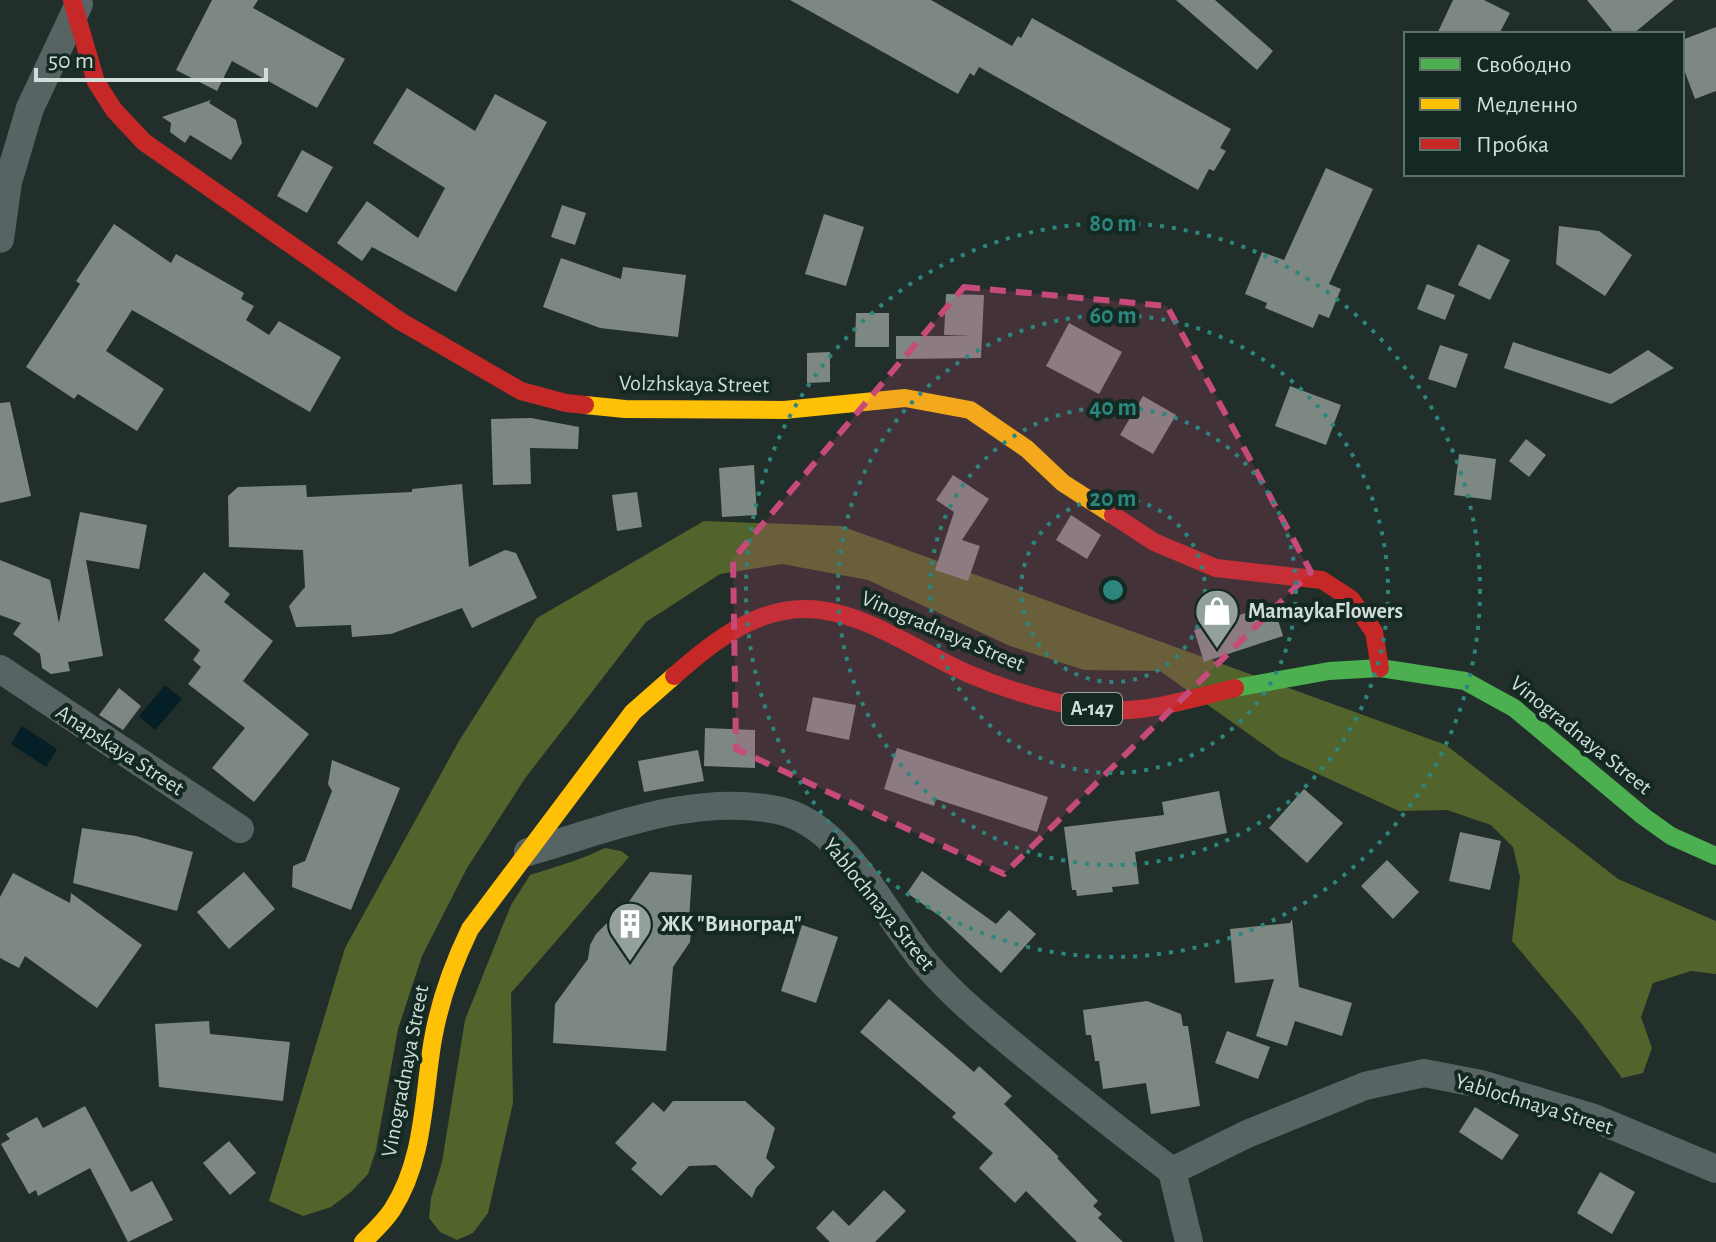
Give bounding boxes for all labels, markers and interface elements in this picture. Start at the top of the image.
scale bar [36,32,266,82]
legend [1404,32,1684,176]
text: 50 m [48,49,94,73]
text: Свободно [1476,53,1571,77]
text: Медленно [1476,93,1578,117]
text: Пробка [1476,133,1549,157]
text: 80 m [1089,212,1137,236]
text: 60 m [1089,304,1137,328]
street label: Volzhskaya Street [619,372,769,396]
text: 40 m [1089,396,1137,420]
text: 20 m [1090,487,1136,511]
centre of rings [1099,576,1127,604]
street label: Vinogradnaya Street [858,587,1028,675]
shop icon: MamaykaFlowers [1193,587,1241,650]
place label: MamaykaFlowers [1248,600,1403,623]
street label: Vinogradnaya Street [1506,671,1656,799]
road number: А-147 [1062,693,1122,725]
street label: Anapskaya Street [52,701,188,799]
street label: Yablochnaya Street [819,834,939,974]
building icon: ЖК "Виноград" [606,900,654,963]
place label: ЖК "Виноград" [661,913,802,935]
street label: Vinogradnaya Street [378,983,432,1159]
street label: Yablochnaya Street [1453,1070,1615,1138]

